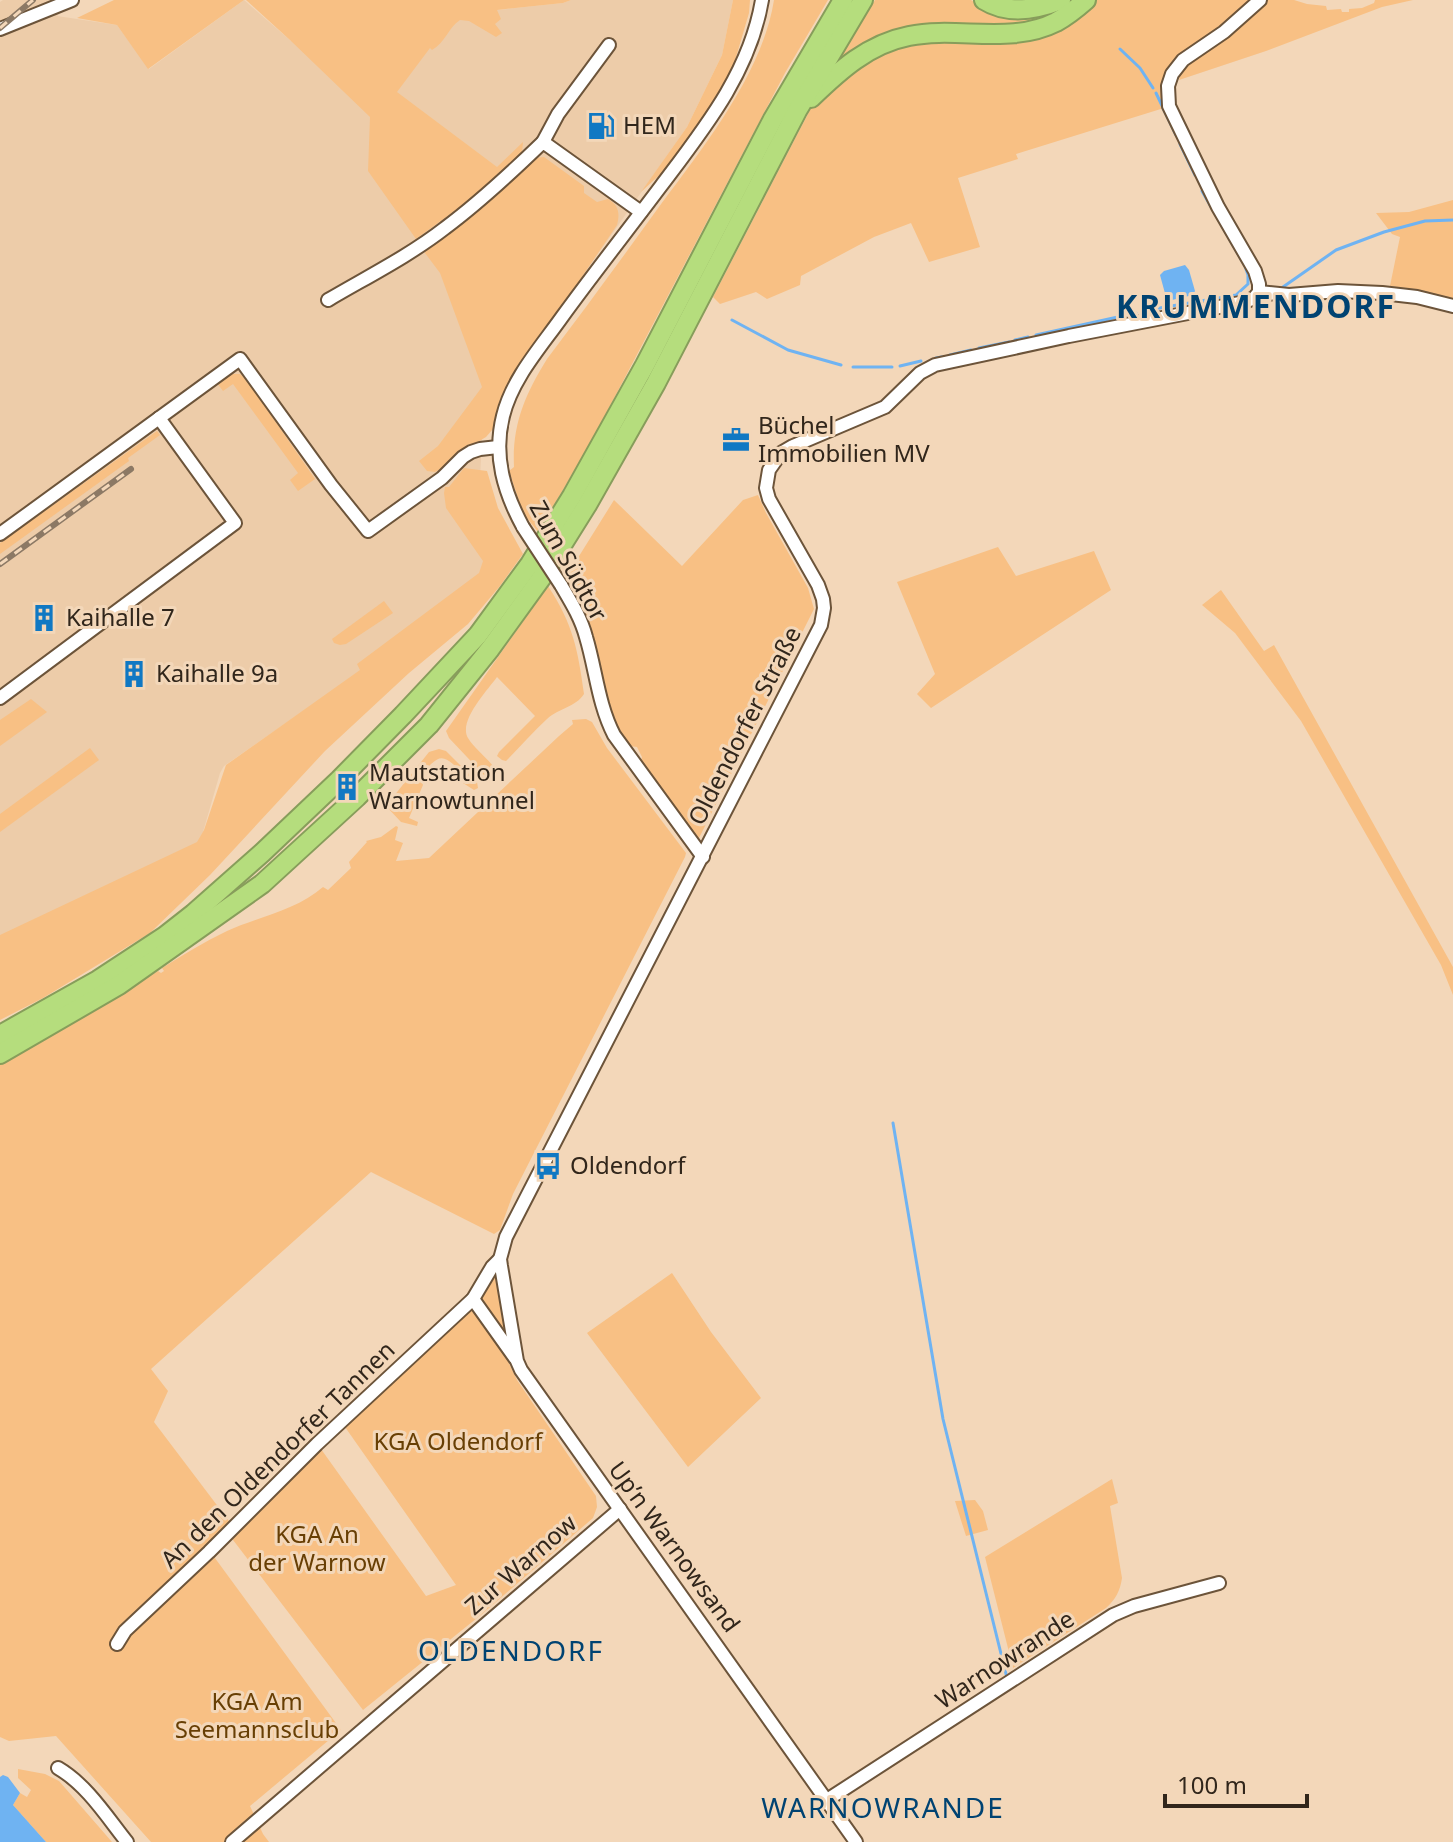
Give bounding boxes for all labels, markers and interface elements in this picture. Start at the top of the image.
place label: HEM [623,108,676,141]
fuel station icon: HEM [586,111,616,141]
district label: KRUMMENDORF [1116,284,1396,327]
place label: Büchel Immobilien MV [758,408,930,469]
office icon: Büchel Immobilien MV [721,425,751,455]
street label: Zum Südtor [523,494,616,627]
place label: Kaihalle 7 [66,600,175,633]
building icon: Kaihalle 7 [29,603,59,633]
street label: Oldendorfer Straße [679,620,808,830]
place label: Kaihalle 9a [156,656,278,689]
building icon: Kaihalle 9a [119,659,149,689]
place label: Mautstation Warnowtunnel [369,755,535,816]
building icon: Mautstation Warnowtunnel [332,772,362,802]
place label: Oldendorf [570,1148,687,1181]
bus stop icon: Oldendorf [533,1151,563,1181]
street label: An den Oldendorfer Tannen [153,1333,401,1575]
park label: KGA Oldendorf [374,1424,544,1457]
street label: Up’n Warnowsand [602,1454,749,1638]
street label: Zur Warnow [457,1506,583,1621]
park label: KGA An der Warnow [248,1517,386,1578]
street label: Warnowrande [929,1602,1080,1716]
district label: OLDENDORF [418,1631,604,1669]
park label: KGA Am Seemannsclub [175,1684,339,1745]
scale bar [1165,1758,1307,1808]
text: 100 m [1177,1768,1247,1801]
district label: WARNOWRANDE [761,1788,1005,1826]

